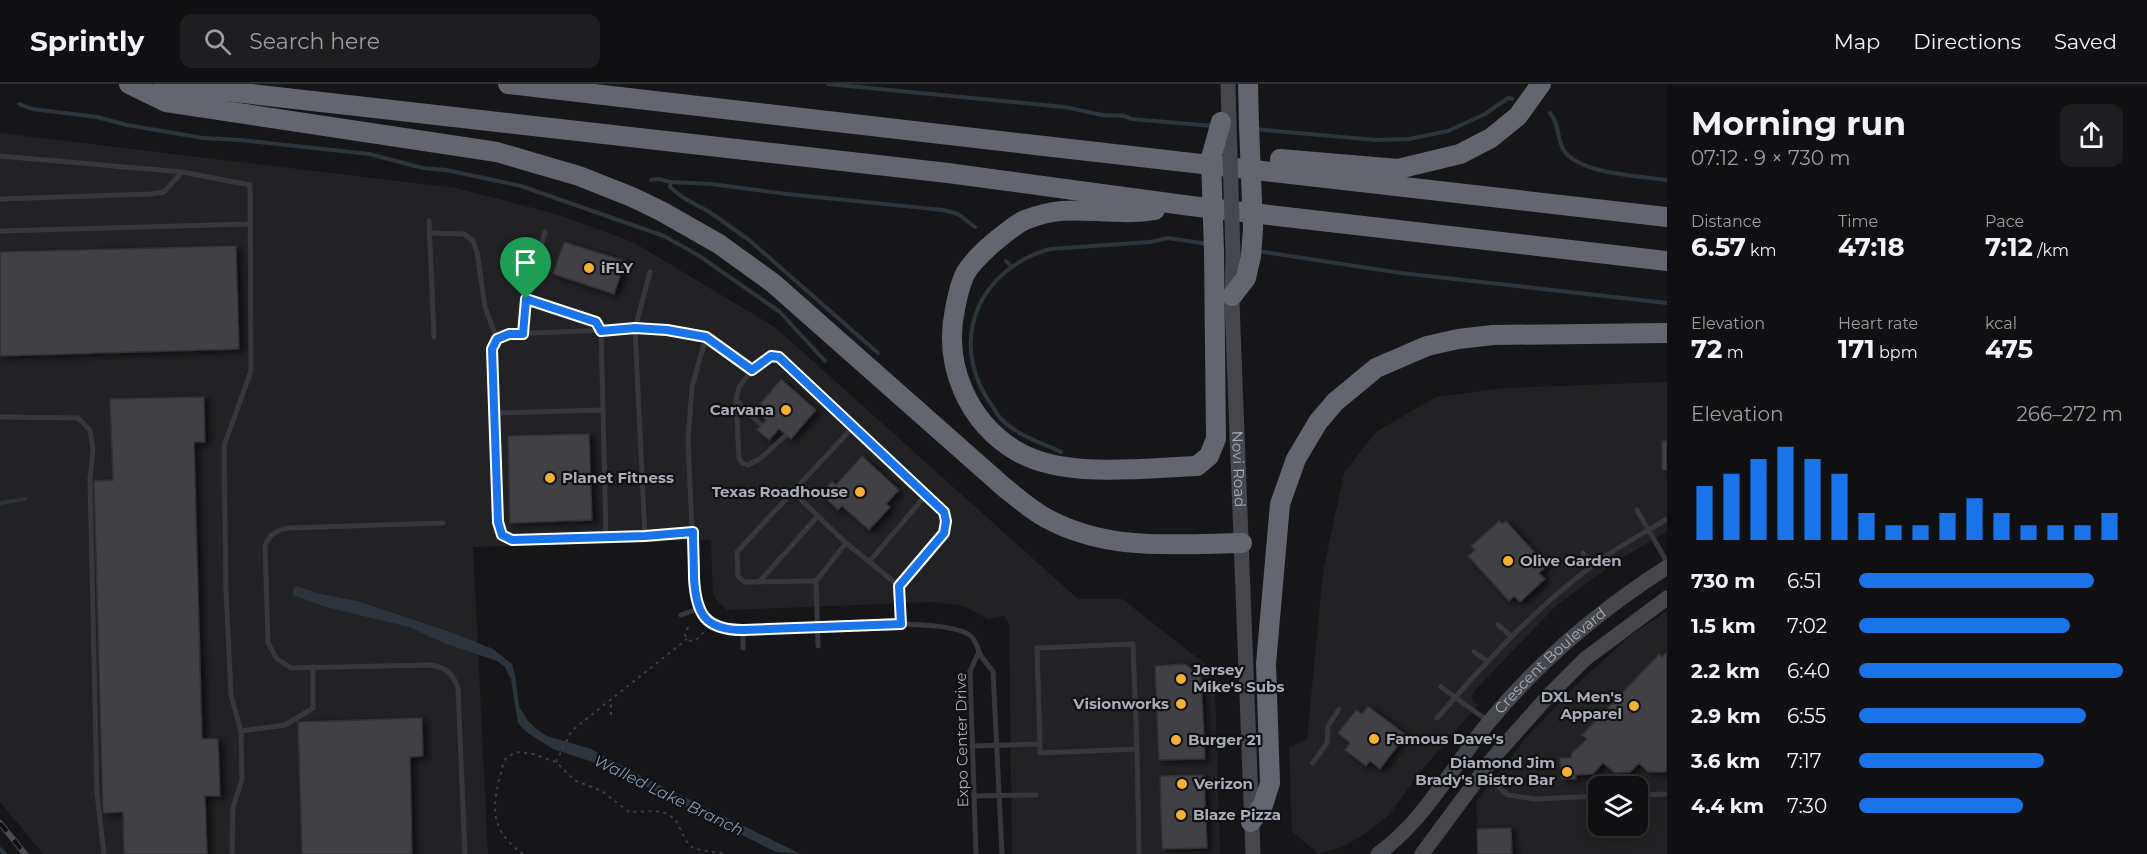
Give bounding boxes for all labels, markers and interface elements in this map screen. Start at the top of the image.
search box [180,14,600,68]
text: Sprintly [30,24,144,58]
icon: search [201,25,234,58]
text: Search here [249,28,380,55]
text: Map [1834,29,1880,54]
text: Directions [1913,29,2021,54]
text: Saved [2054,29,2117,54]
text: Morning run [1691,103,1906,143]
button: share [2060,104,2123,167]
text: 07:12 · 9 × 730 m [1691,146,1851,170]
text: Distance [1691,212,1761,231]
text: Time [1838,212,1878,231]
text: Pace [1985,212,2024,231]
text: 6.57 [1691,231,1746,263]
text: 47:18 [1838,231,1905,263]
text: 7:12 [1985,231,2033,263]
pin [500,237,551,299]
text: km [1746,241,1777,260]
text: /km [2033,241,2069,260]
icon: arrive [509,246,542,279]
place label: iFLY [601,258,634,277]
marker: iFLY [582,261,596,275]
text: Elevation [1691,314,1765,333]
text: Heart rate [1838,314,1918,333]
text: kcal [1985,314,2017,333]
text: 72 [1691,333,1722,365]
text: 171 [1838,333,1875,365]
text: 475 [1985,333,2033,365]
text: m [1722,343,1744,362]
text: bpm [1875,343,1918,362]
place label: Carvana [710,400,774,419]
text: Elevation [1691,402,1783,426]
text: 266–272 m [2017,402,2123,426]
marker: Carvana [779,403,793,417]
street label: Novi Road [1228,430,1250,508]
place label: Planet Fitness [562,468,674,487]
marker: Planet Fitness [543,471,557,485]
place label: Texas Roadhouse [712,482,848,501]
marker: Texas Roadhouse [853,485,867,499]
place label: Olive Garden [1520,551,1622,570]
marker: Olive Garden [1501,554,1515,568]
text: 730 m [1691,569,1755,593]
text: 6:51 [1787,569,1822,593]
street label: Crescent Boulevard [1490,603,1610,718]
text: 1.5 km [1691,614,1756,638]
text: 7:02 [1787,614,1827,638]
text: 2.2 km [1691,659,1760,683]
text: 6:40 [1787,659,1830,683]
place label: Jersey Mike's Subs [1192,660,1284,696]
street label: Expo Center Drive [951,672,972,808]
marker: Jersey Mike's Subs [1174,672,1188,686]
place label: DXL Men's Apparel [1541,687,1622,723]
place label: Visionworks [1072,694,1169,713]
marker: Visionworks [1174,697,1188,711]
marker: DXL Men's Apparel [1627,699,1641,713]
text: 2.9 km [1691,704,1761,728]
text: 6:55 [1787,704,1826,728]
place label: Famous Dave's [1386,729,1504,748]
place label: Burger 21 [1188,730,1262,749]
marker: Famous Dave's [1367,732,1381,746]
marker: Burger 21 [1169,733,1183,747]
text: 3.6 km [1691,749,1760,773]
text: 7:17 [1787,749,1822,773]
water label: Walled Lake Branch [591,751,746,840]
place label: Diamond Jim Brady's Bistro Bar [1415,753,1556,789]
marker: Diamond Jim Brady's Bistro Bar [1560,765,1574,779]
place label: Verizon [1193,774,1253,793]
map controls [1588,776,1648,836]
button: layers [1588,776,1648,836]
marker: Verizon [1175,777,1189,791]
text: 4.4 km [1691,794,1764,818]
text: 7:30 [1787,794,1827,818]
place label: Blaze Pizza [1193,805,1281,824]
marker: Blaze Pizza [1174,808,1188,822]

